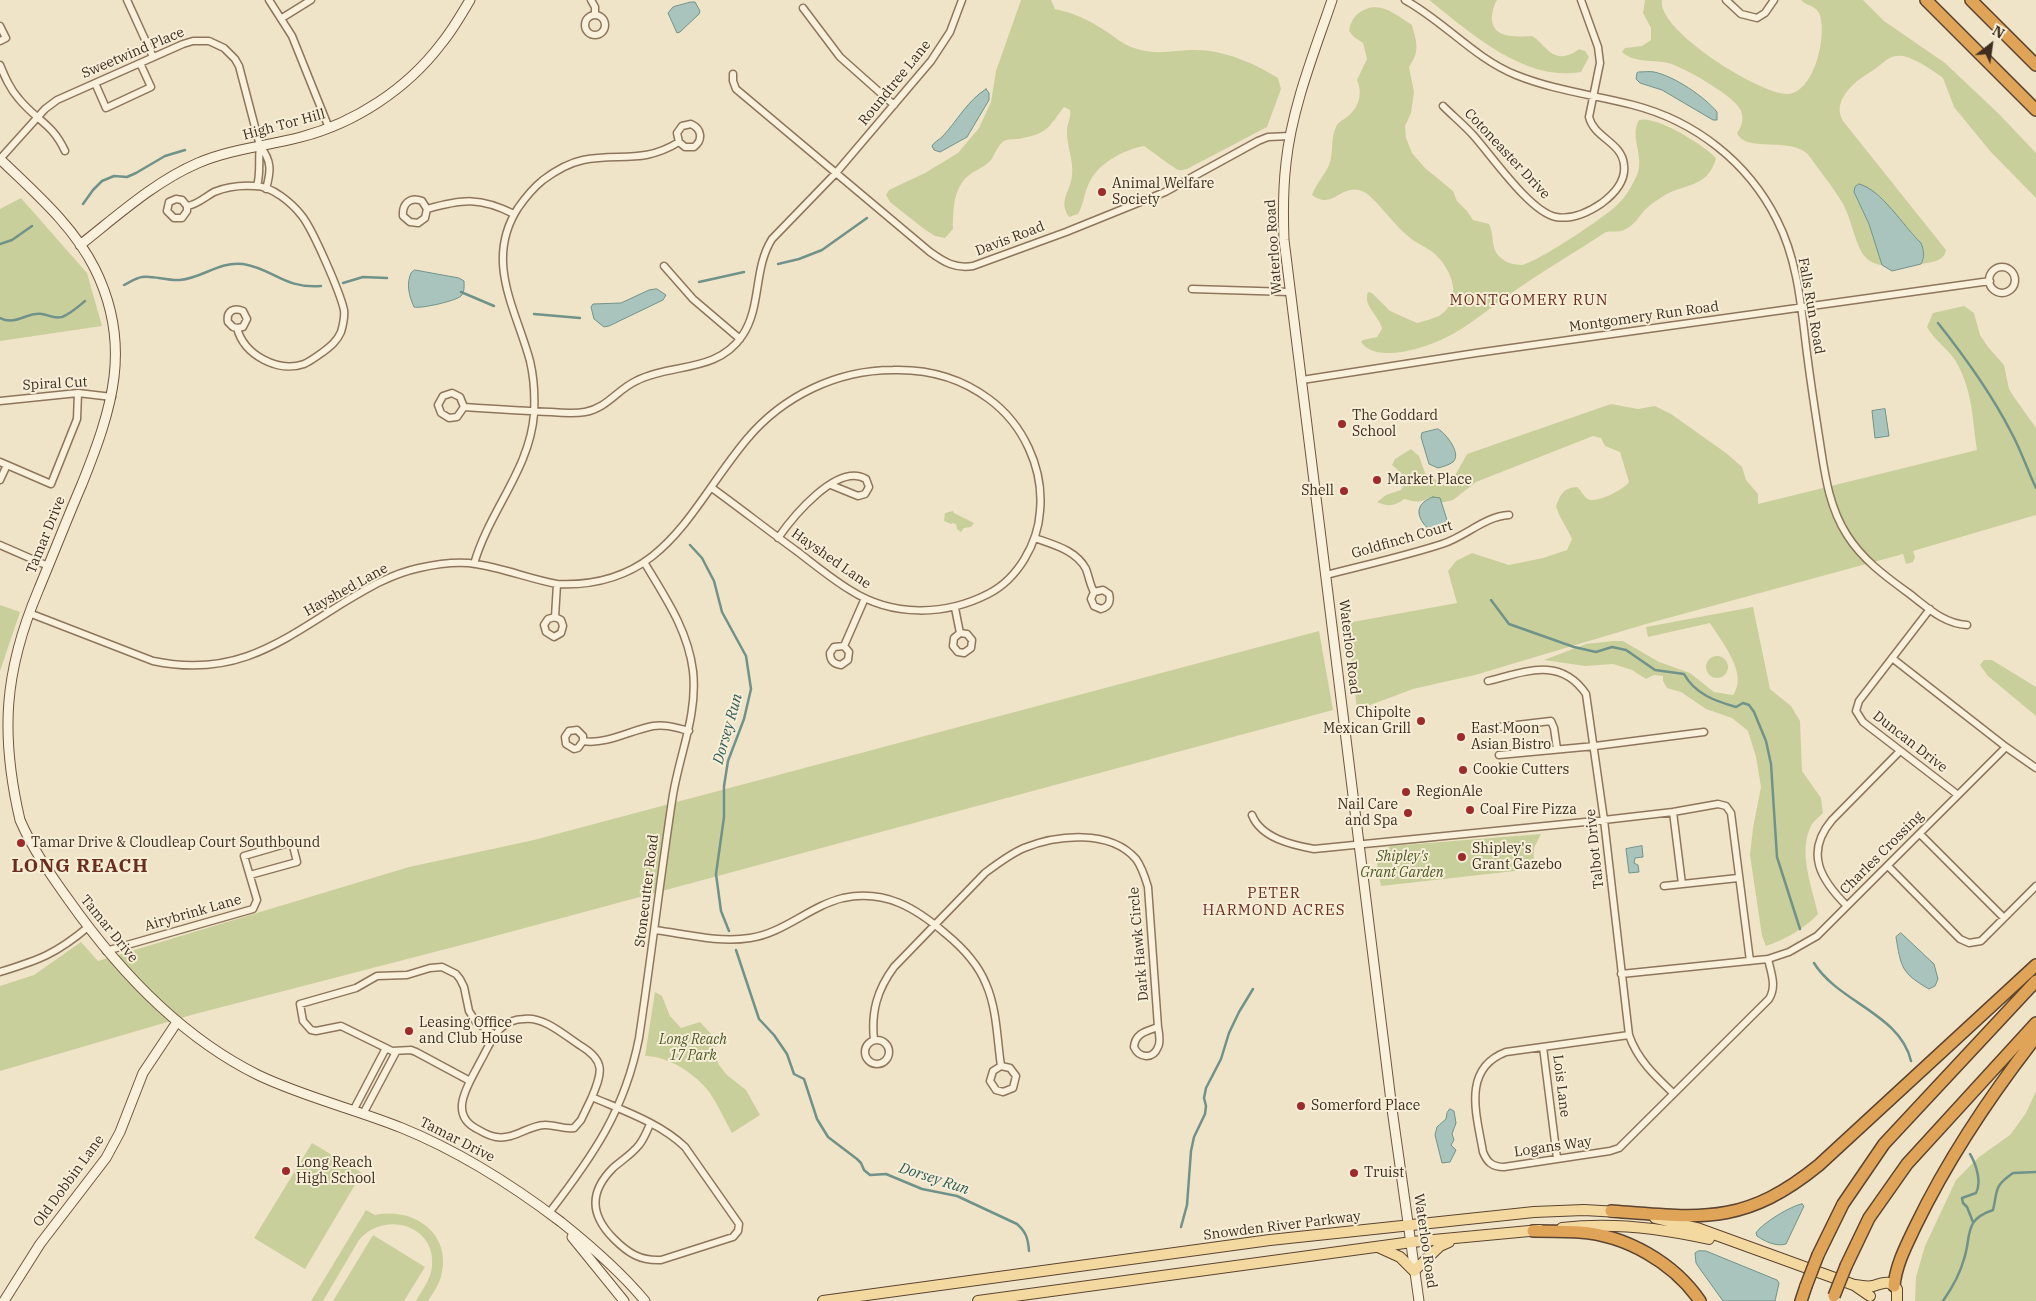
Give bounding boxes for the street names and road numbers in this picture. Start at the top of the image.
street label: Sweetwind Place [79,24,187,82]
street label: Roundtree Lane [855,37,935,129]
street label: Cotoneaster Drive [1461,105,1553,203]
street label: High Tor Hill [241,106,327,144]
street label: Waterloo Road [1262,199,1286,295]
street label: Davis Road [973,218,1047,260]
street label: Falls Run Road [1794,256,1828,356]
street label: Montgomery Run Road [1568,298,1720,336]
street label: Spiral Cut [22,374,88,394]
street label: Tamar Drive [23,494,69,576]
street label: Goldfinch Court [1349,518,1455,562]
street label: Hayshed Lane [788,525,874,593]
street label: Hayshed Lane [301,560,391,620]
street label: Waterloo Road [1335,599,1363,695]
street label: Duncan Drive [1869,708,1951,776]
street label: Talbot Drive [1582,808,1608,890]
street label: Charles Crossing [1837,808,1927,898]
street label: Stonecutter Road [632,834,662,948]
street label: Dark Hawk Circle [1126,886,1152,1002]
street label: Airybrink Lane [143,891,243,935]
street label: Tamar Drive [77,892,141,966]
street label: Lois Lane [1549,1054,1573,1118]
street label: Tamar Drive [417,1114,497,1166]
street label: Old Dobbin Lane [30,1132,108,1230]
street label: Logans Way [1513,1133,1593,1161]
street label: Waterloo Road [1410,1192,1440,1290]
street label: Snowden River Parkway [1202,1208,1362,1244]

